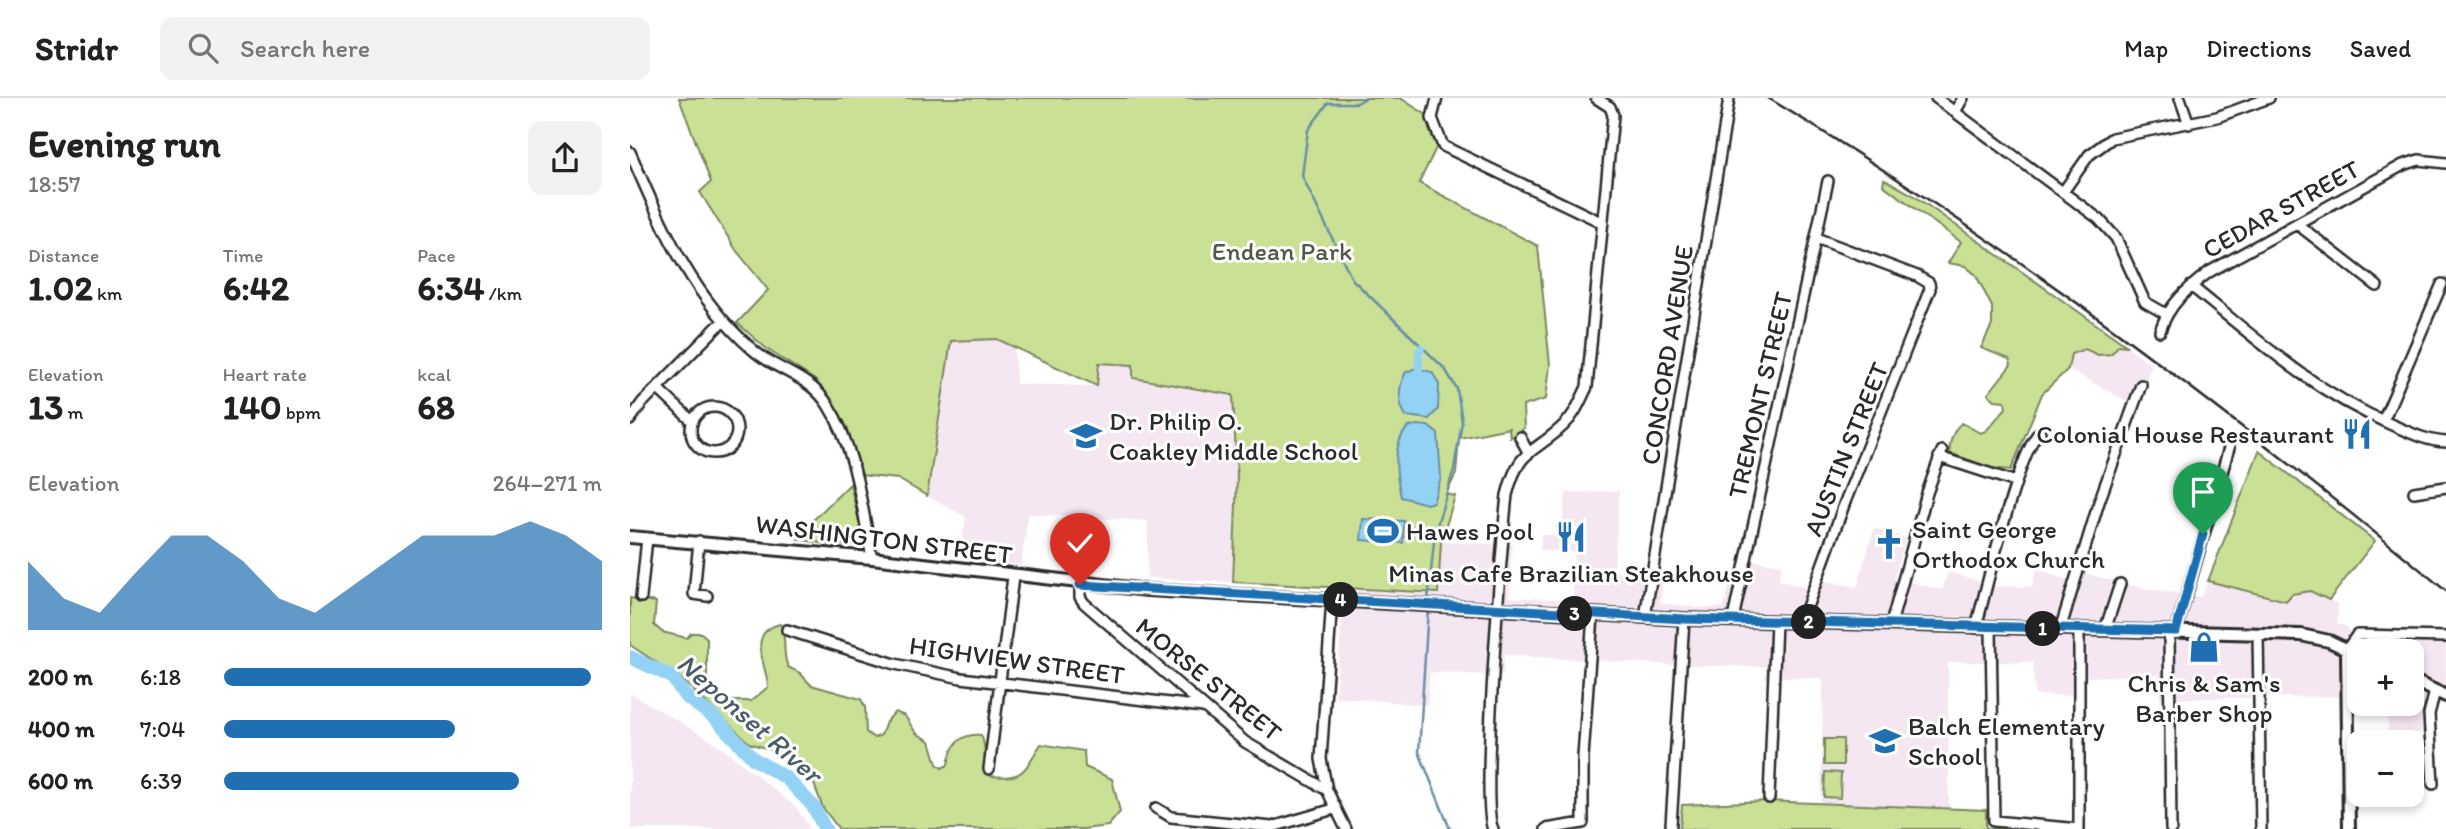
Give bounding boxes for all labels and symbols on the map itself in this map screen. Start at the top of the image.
street label: CEDAR STREET [2197,152,2365,265]
park label: Endean Park [1212,235,1352,267]
street label: CONCORD AVENUE [1634,243,1700,467]
street label: TREMONT STREET [1721,288,1799,501]
street label: AUSTIN STREET [1797,357,1896,541]
place label: Dr. Philip O. Coakley Middle School [1109,405,1358,467]
restaurant icon: Colonial House Restaurant [2340,417,2374,451]
place label: Colonial House Restaurant [2036,418,2334,450]
school or university icon: Dr. Philip O. Coakley Middle School [1069,419,1103,453]
pin [2173,462,2233,534]
street label: WASHINGTON STREET [754,507,1015,571]
pin [1050,513,1110,585]
place label: Saint George Orthodox Church [1912,513,2105,575]
sports icon: Hawes Pool [1366,514,1400,548]
place label: Hawes Pool [1406,515,1534,547]
restaurant icon: Minas Cafe Brazilian Steakhouse [1554,520,1588,554]
church icon: Saint George Orthodox Church [1872,527,1906,561]
place label: Minas Cafe Brazilian Steakhouse [1388,557,1754,589]
pin: 4 [1324,582,1358,618]
pin: 3 [1558,596,1592,632]
pin: 2 [1792,604,1826,640]
street label: MORSE STREET [1129,610,1289,748]
pin: 1 [2026,612,2060,646]
street label: HIGHVIEW STREET [907,629,1127,691]
shop icon: Chris & Sam's Barber Shop [2187,630,2221,664]
water label: Neponset River [671,646,831,792]
place label: Chris & Sam's Barber Shop [2127,667,2281,729]
place label: Balch Elementary School [1908,710,2105,772]
school or university icon: Balch Elementary School [1868,724,1902,758]

